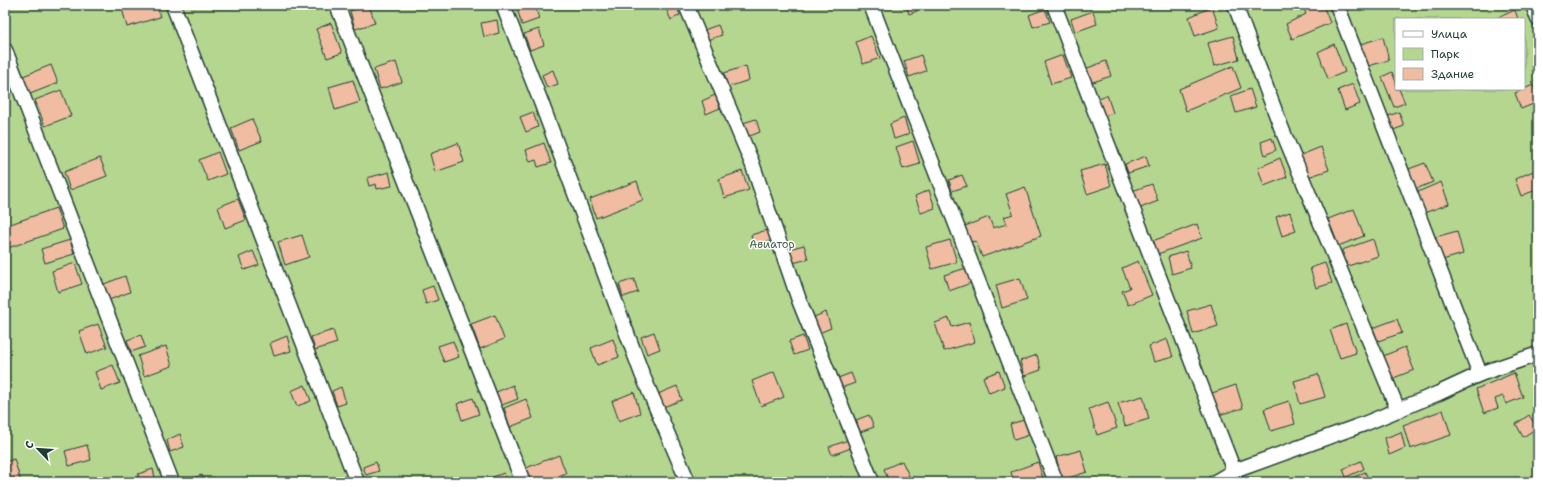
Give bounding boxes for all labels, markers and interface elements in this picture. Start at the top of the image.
legend [1395,18,1525,90]
text: Улица [1431,26,1468,42]
text: Парк [1431,46,1460,62]
text: Здание [1431,66,1475,82]
park label: Авиатор [749,237,795,252]
north arrow [18,429,58,469]
text: С [21,439,38,451]

